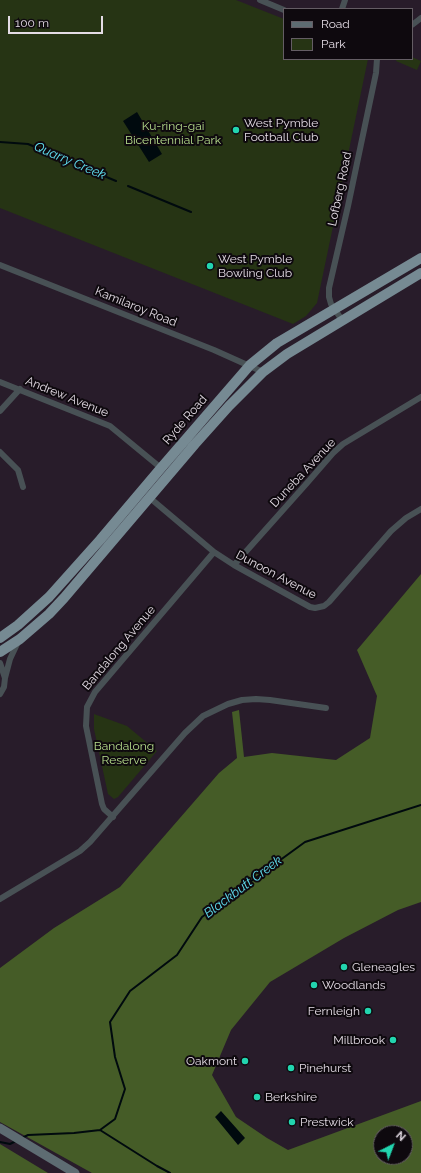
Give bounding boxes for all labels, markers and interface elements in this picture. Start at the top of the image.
scale bar [10,8,105,34]
legend [283,8,413,60]
text: 100 m [15,16,49,30]
text: Road [321,17,350,31]
text: Park [321,37,346,51]
place label: West Pymble Football Club [244,116,318,144]
park label: Ku-ring-gai Bicentennial Park [125,119,221,147]
marker: West Pymble Football Club [231,125,241,135]
water label: Quarry Creek [32,139,108,183]
street label: Lofberg Road [325,151,355,227]
place label: West Pymble Bowling Club [218,252,292,280]
marker: West Pymble Bowling Club [205,261,215,271]
street label: Kamilaroy Road [93,284,179,330]
street label: Andrew Avenue [23,374,111,420]
street label: Ryde Road [160,392,210,448]
street label: Duneba Avenue [267,436,339,510]
street label: Dunoon Avenue [233,548,319,602]
street label: Bandalong Avenue [80,603,158,693]
park label: Bandalong Reserve [94,739,154,767]
water label: Blackbutt Creek [201,853,285,921]
place label: Gleneagles [352,960,415,974]
marker: Gleneagles [339,962,349,972]
place label: Woodlands [322,978,386,992]
marker: Woodlands [309,980,319,990]
place label: Fernleigh [308,1004,360,1018]
marker: Fernleigh [363,1006,373,1016]
place label: Millbrook [333,1033,385,1047]
marker: Millbrook [388,1035,398,1045]
place label: Oakmont [186,1054,237,1068]
marker: Oakmont [240,1056,250,1066]
place label: Pinehurst [299,1061,351,1075]
marker: Pinehurst [286,1063,296,1073]
place label: Berkshire [265,1090,317,1104]
marker: Berkshire [252,1092,262,1102]
place label: Prestwick [300,1115,354,1129]
marker: Prestwick [287,1117,297,1127]
north arrow [373,1125,413,1165]
text: N [393,1129,408,1144]

